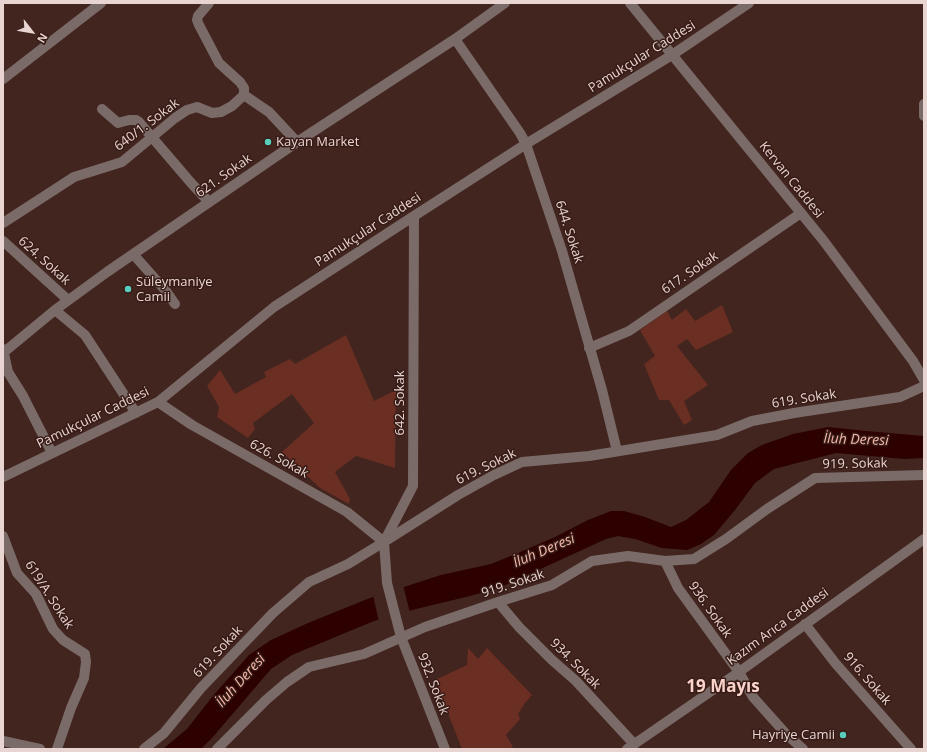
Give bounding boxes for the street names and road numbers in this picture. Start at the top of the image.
street label: Pamukçular Caddesi [586,18,698,96]
street label: 640/1. Sokak [112,96,182,154]
street label: Kervan Caddesi [755,139,827,221]
street label: 621. Sokak [193,151,255,201]
street label: Pamukçular Caddesi [312,190,424,270]
street label: 644. Sokak [552,199,586,265]
street label: 624. Sokak [15,233,73,289]
street label: 617. Sokak [659,248,721,298]
street label: 642. Sokak [392,371,408,435]
street label: Pamukçular Caddesi [34,384,152,452]
street label: 619. Sokak [771,386,837,412]
street label: 626. Sokak [247,436,311,482]
street label: 619. Sokak [453,446,519,488]
street label: 919. Sokak [822,456,888,472]
street label: 619/A. Sokak [21,558,77,632]
street label: 919. Sokak [480,567,546,601]
street label: 936. Sokak [685,579,735,641]
street label: Kazım Arıca Caddesi [724,585,832,669]
street label: 619. Sokak [190,623,246,681]
street label: 934. Sokak [547,636,603,692]
street label: 916. Sokak [840,649,894,709]
street label: 932. Sokak [414,651,452,717]

